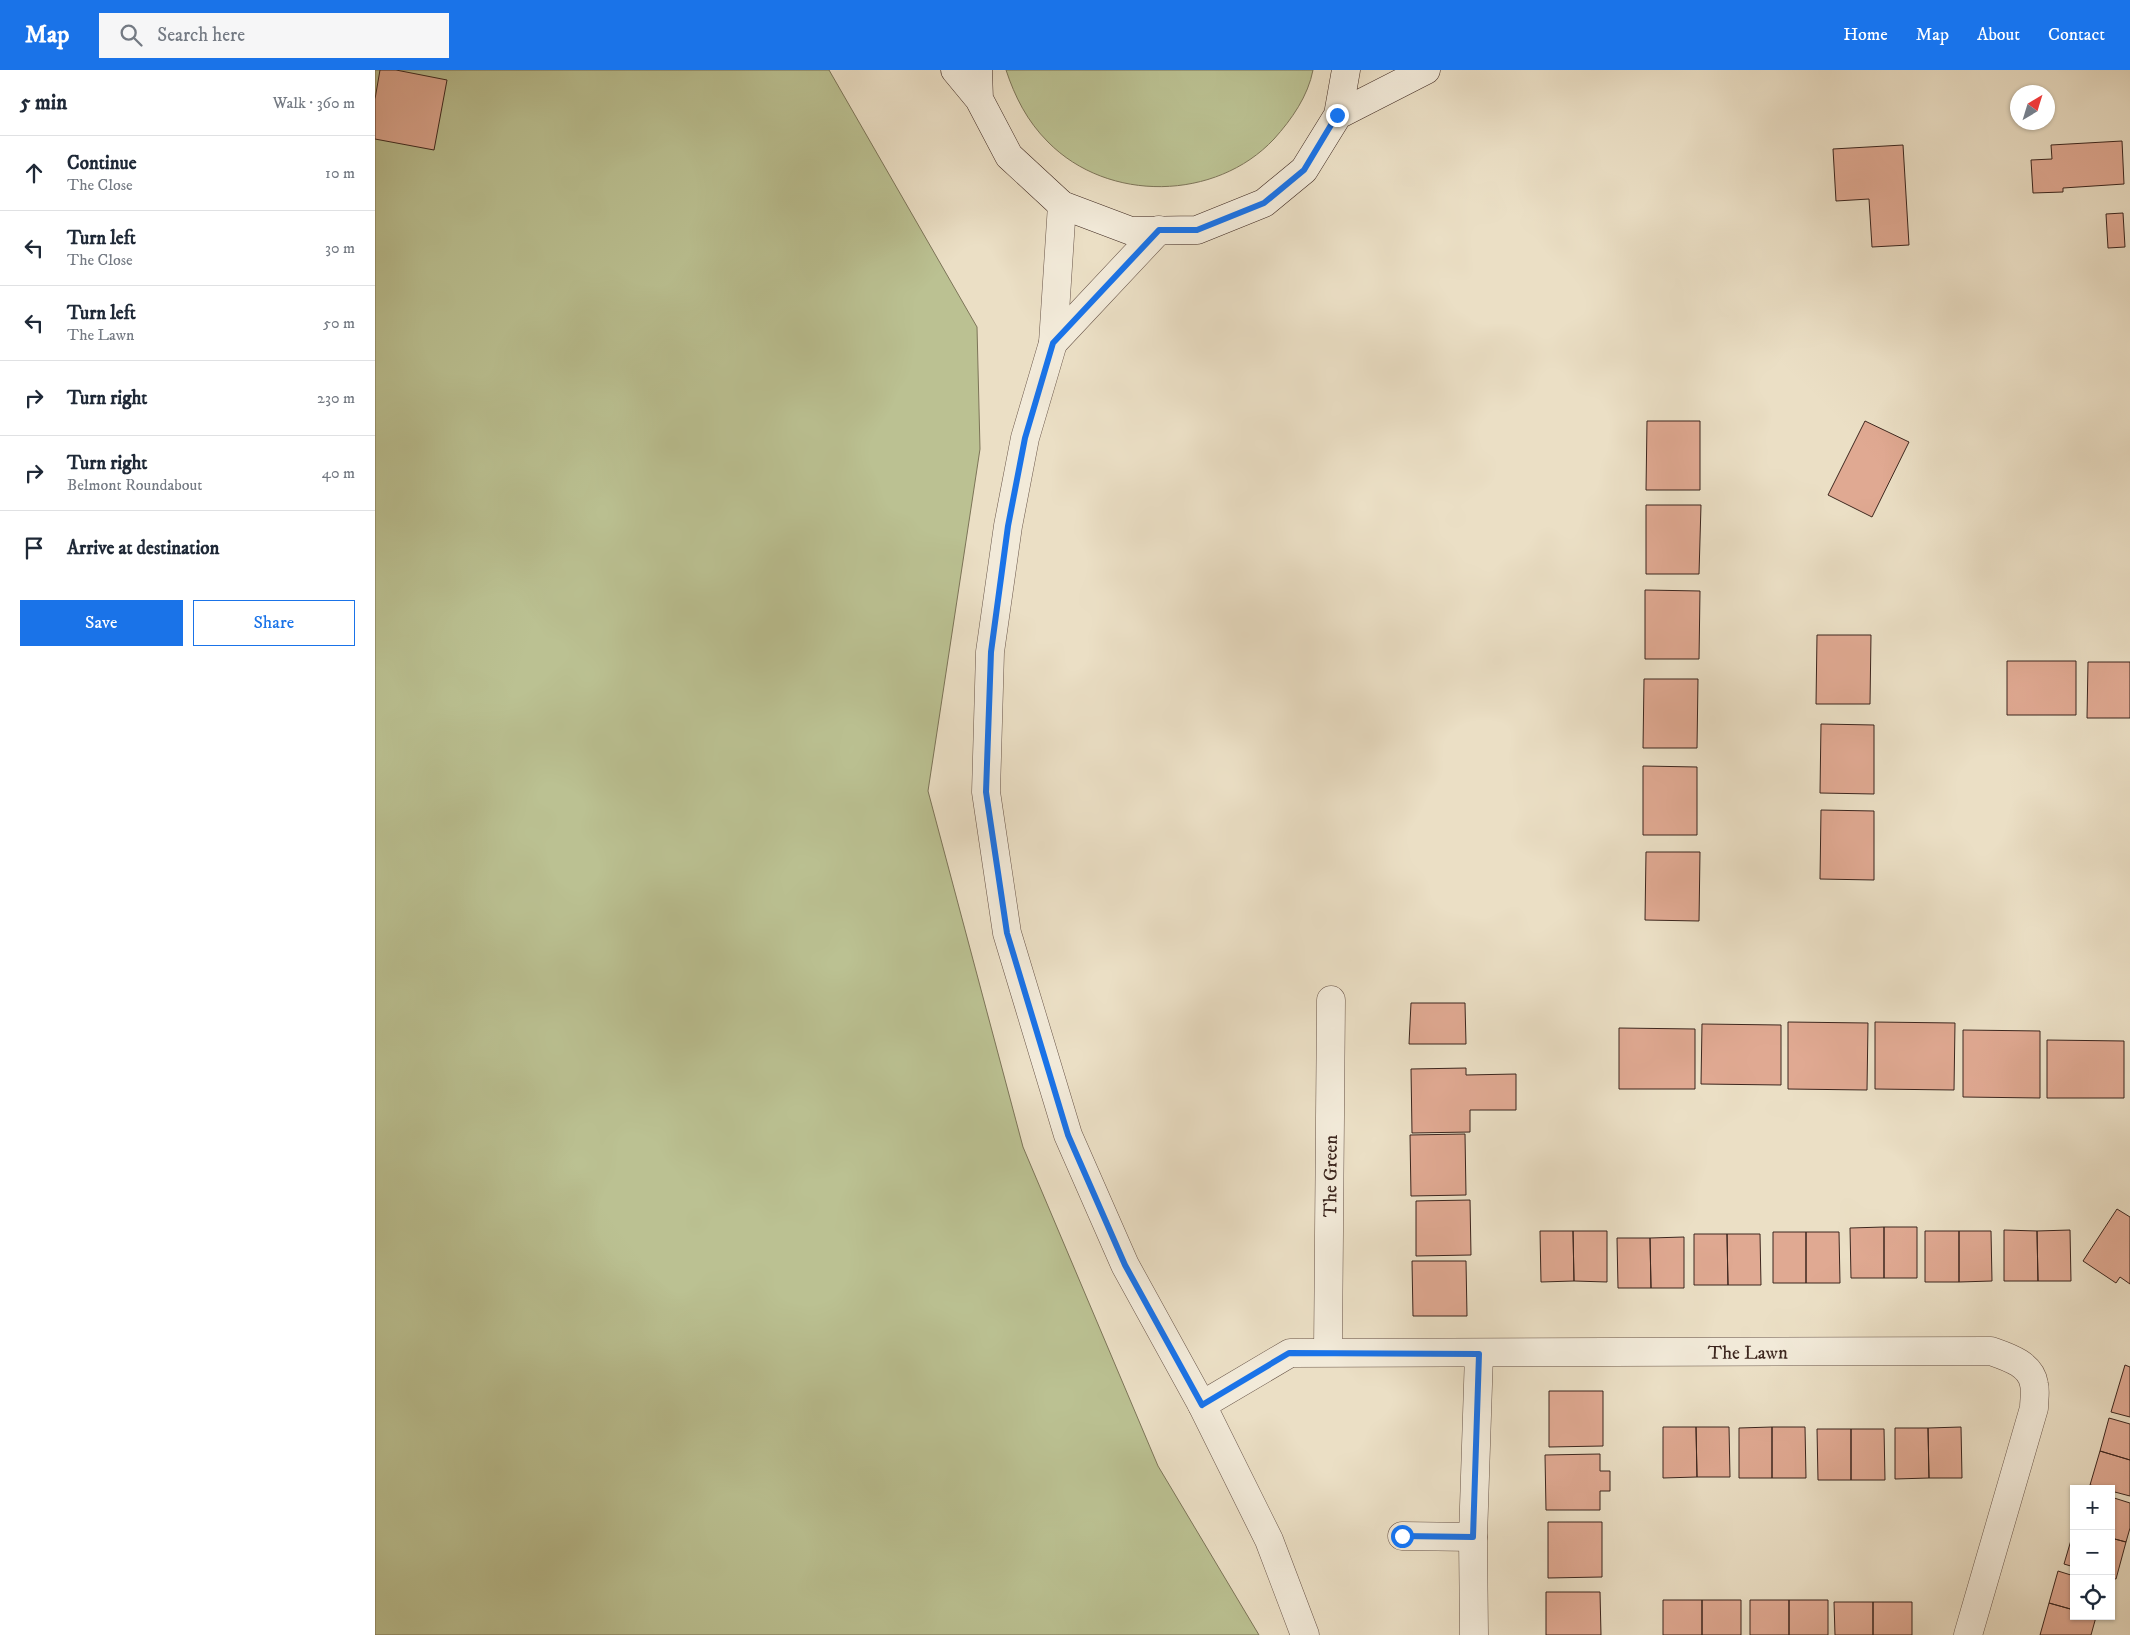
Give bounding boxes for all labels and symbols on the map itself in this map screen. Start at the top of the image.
north arrow [2010,85,2055,130]
route end [1326,104,1349,127]
street label: The Green [1319,1135,1343,1217]
street label: The Lawn [1708,1342,1788,1365]
route start [1391,1525,1414,1548]

